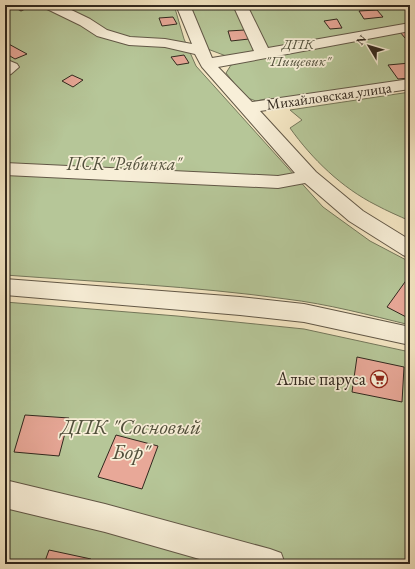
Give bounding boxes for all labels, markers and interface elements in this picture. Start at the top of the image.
north arrow [349,26,389,66]
text: N [353,32,369,48]
park label: ДПК "Пищевик" [265,34,333,70]
street label: Михайловская улица [265,77,393,114]
park label: ПСК "Рябинка" [65,152,184,175]
place label: Алые паруса [275,367,367,390]
supermarket icon: Алые паруса [369,369,389,389]
park label: ДПК "Сосновый Бор" [59,412,201,466]

